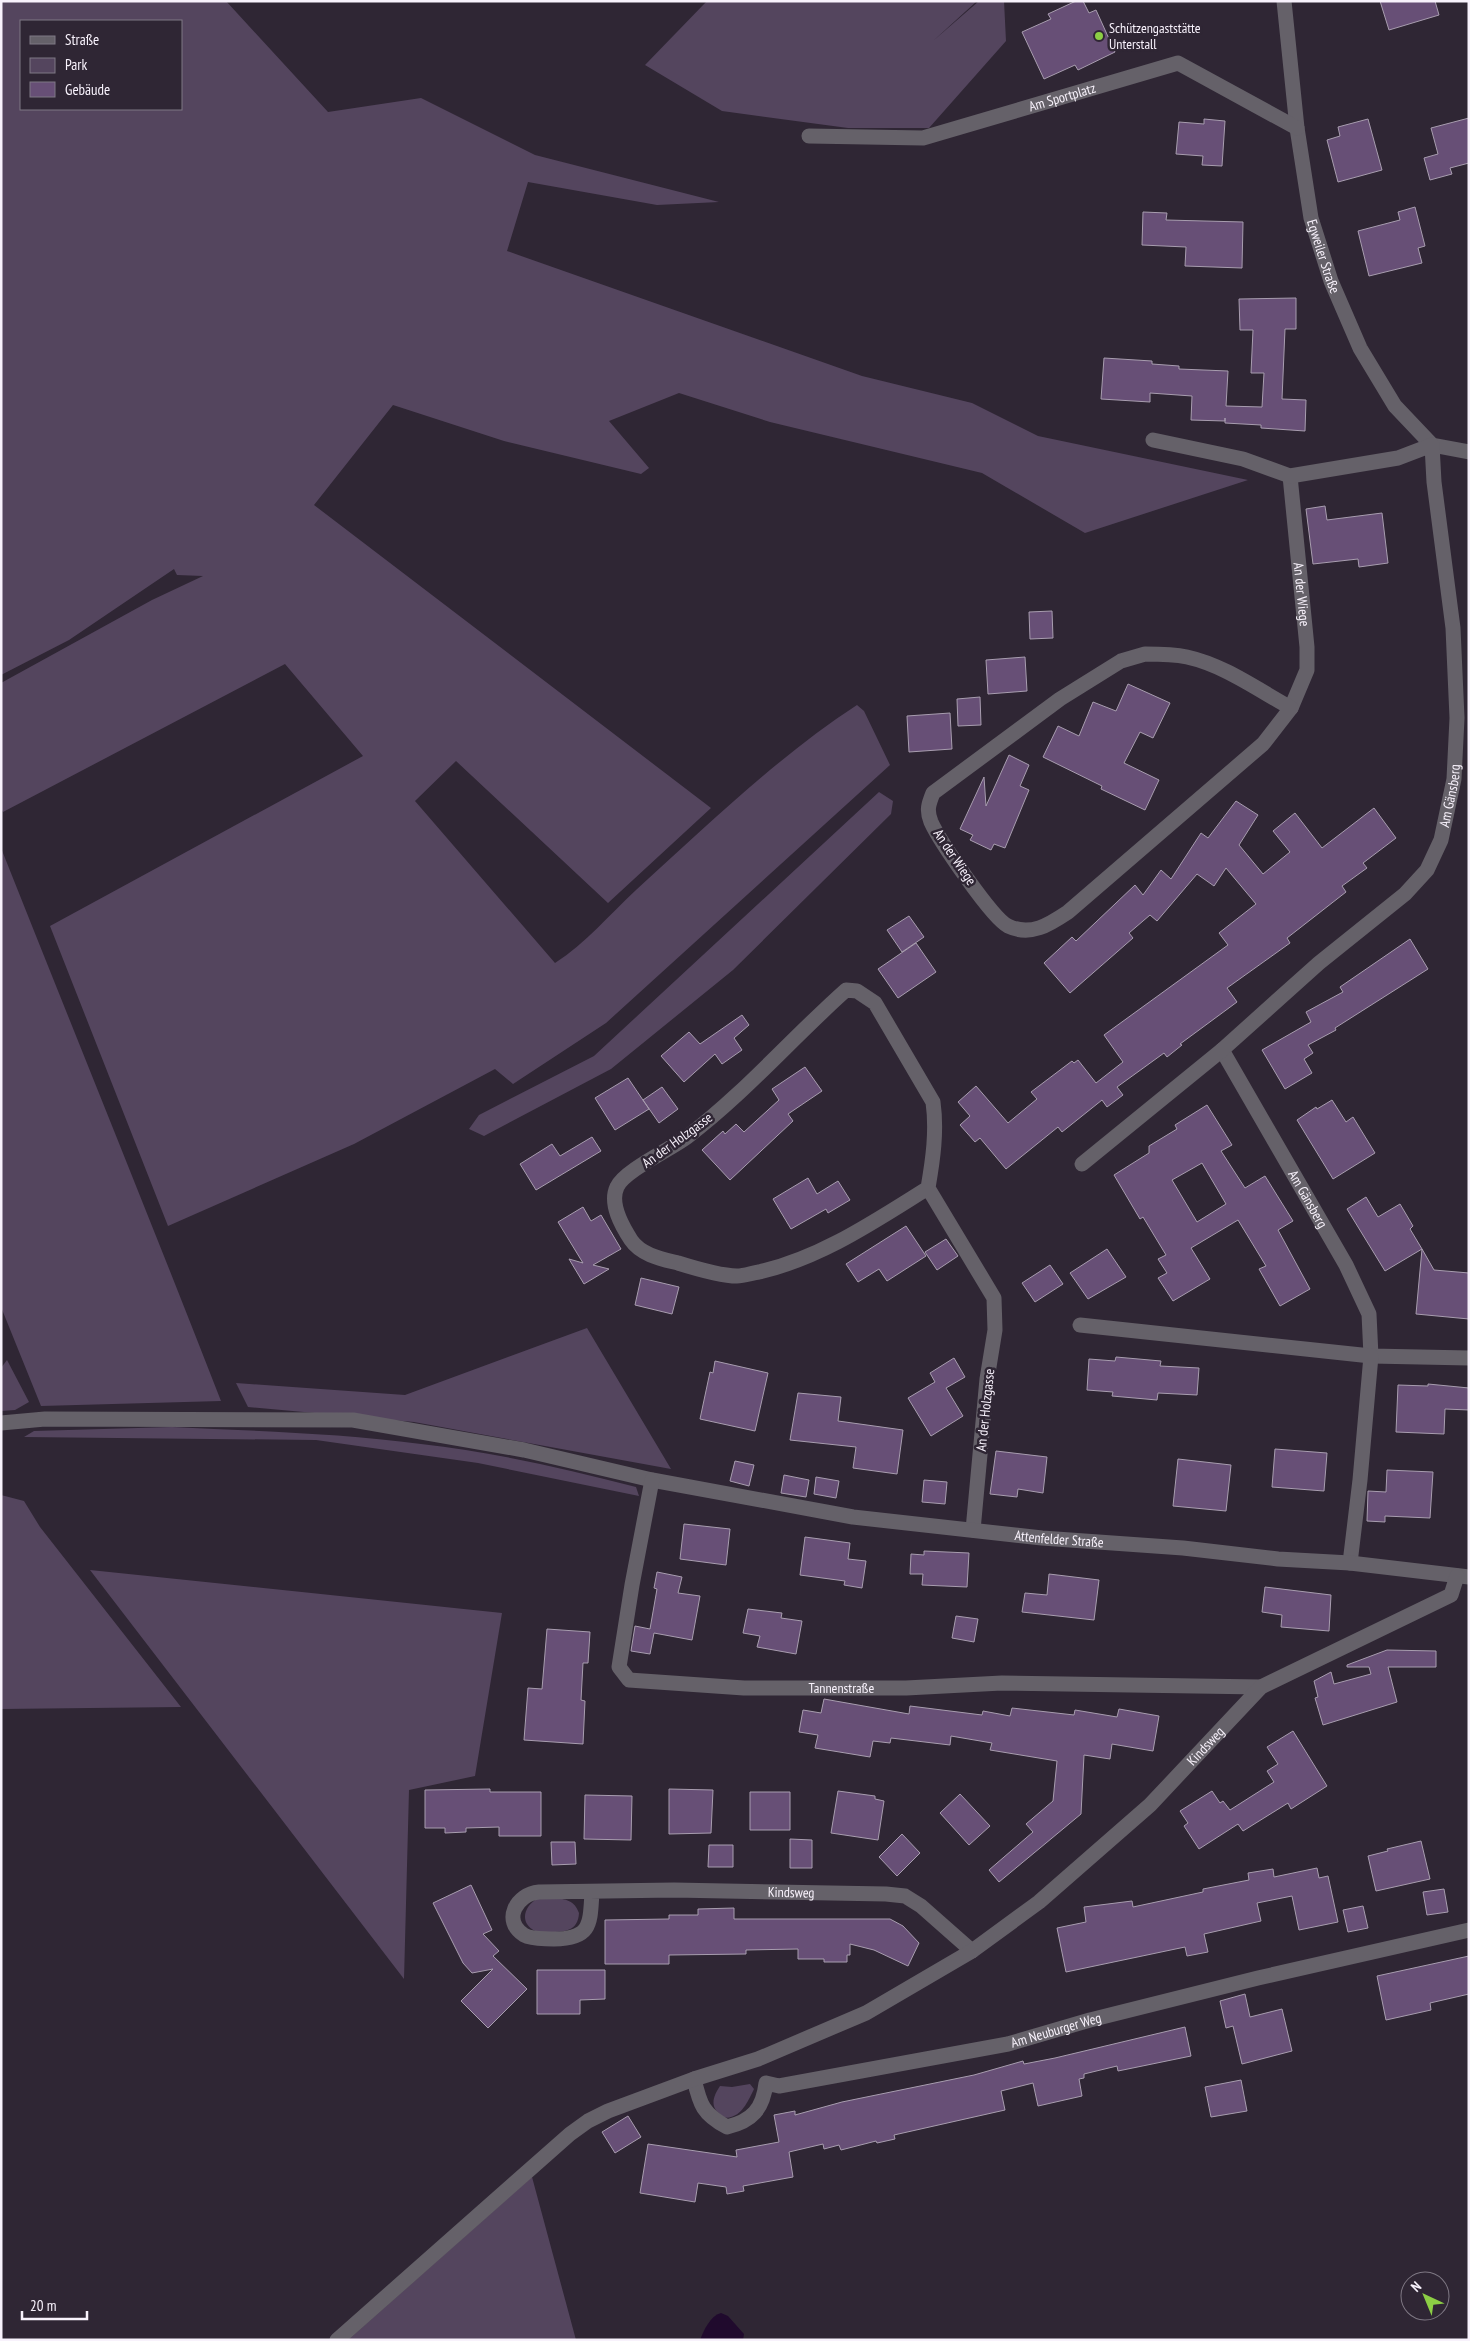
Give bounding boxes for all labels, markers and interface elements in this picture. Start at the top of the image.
place label: Schützengaststätte Unterstall [1109,19,1201,53]
legend [20,20,182,110]
text: Straße [65,30,99,49]
marker: Schützengaststätte Unterstall [1093,30,1105,42]
text: Park [65,55,87,74]
street label: Am Sportplatz [1027,79,1098,115]
text: Gebäude [65,80,110,99]
street label: Egweiler Straße [1303,217,1344,296]
street label: An der Wiege [1290,562,1314,627]
street label: Am Gänsberg [1435,764,1464,829]
street label: An der Wiege [930,825,981,889]
street label: An der Holzgasse [638,1108,716,1172]
street label: Am Gänsberg [1284,1167,1332,1231]
street label: An der Holzgasse [972,1368,998,1452]
street label: Attenfelder Straße [1014,1526,1104,1551]
street label: Tannenstraße [809,1679,874,1697]
street label: Kindsweg [1183,1723,1228,1769]
street label: Kindsweg [768,1883,815,1902]
street label: Am Neuburger Weg [1009,2009,1103,2052]
north arrow [1400,2271,1450,2321]
text: N [1407,2278,1425,2296]
scale bar [22,2288,88,2320]
text: 20 m [30,2296,56,2315]

